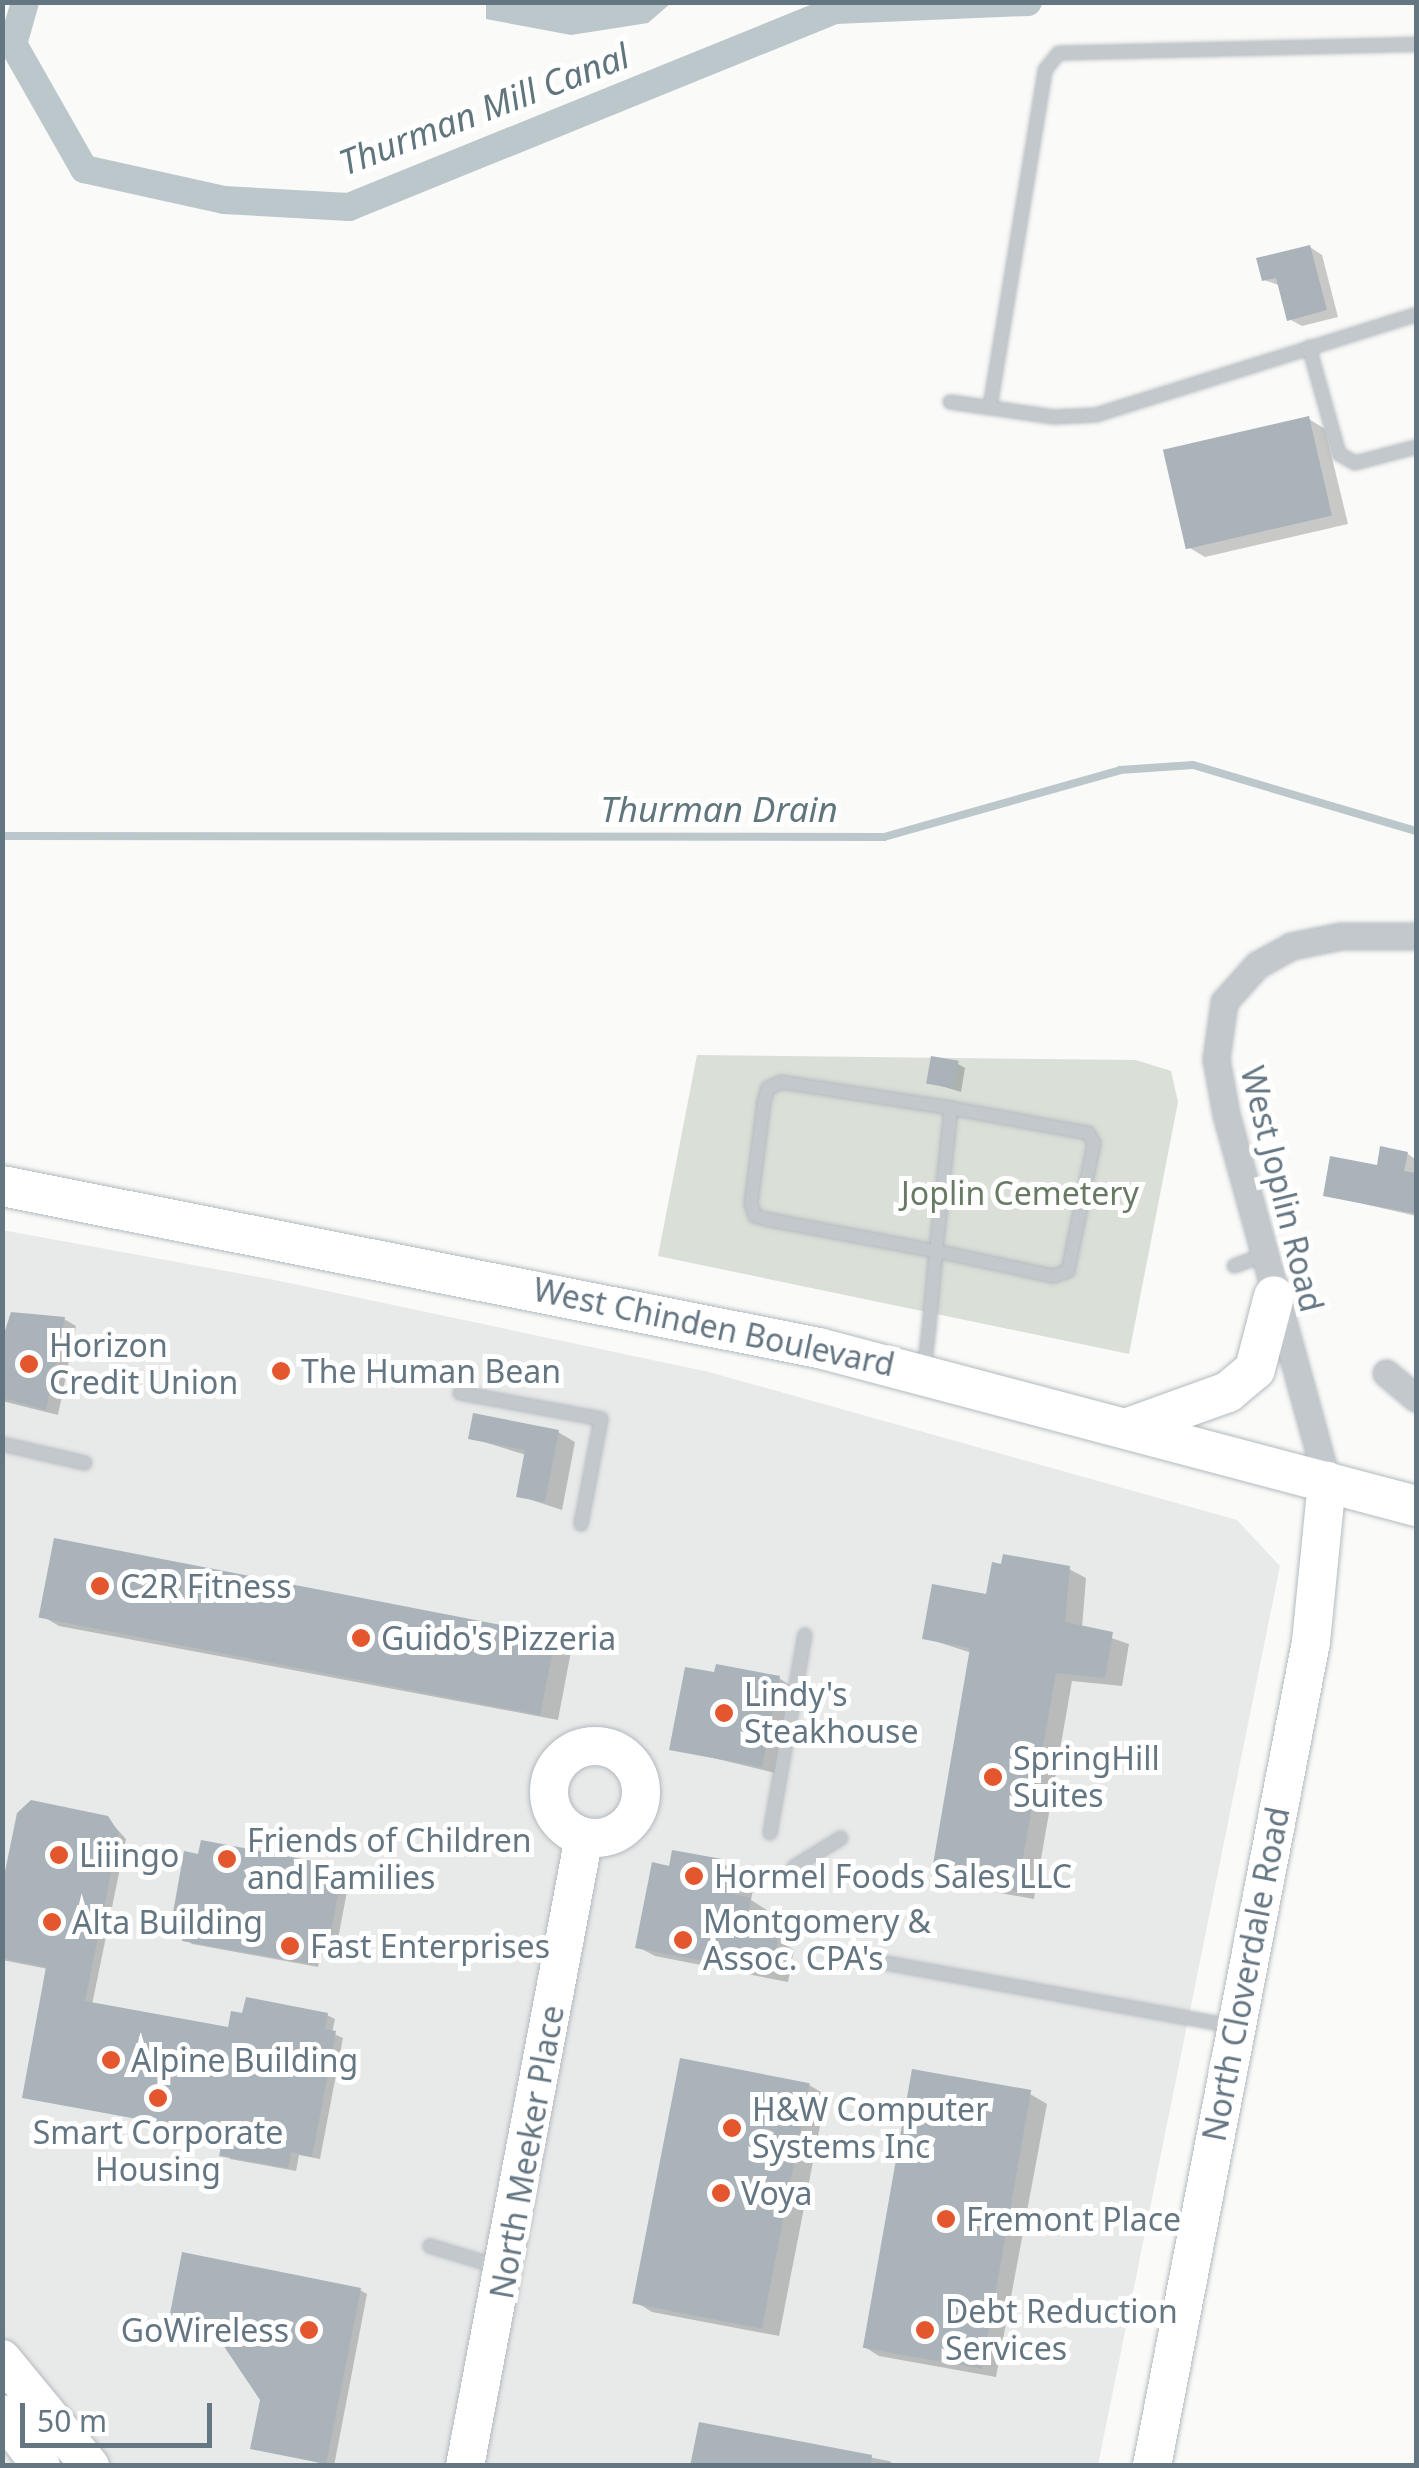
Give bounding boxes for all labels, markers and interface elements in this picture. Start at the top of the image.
water label: Thurman Mill Canal [333,34,635,184]
water label: Thurman Drain [600,788,838,830]
street label: West Joplin Road [1233,1062,1331,1316]
park label: Joplin Cemetery [901,1174,1139,1212]
street label: West Chinden Boulevard [530,1270,898,1384]
place label: Horizon Credit Union [49,1327,238,1402]
place label: The Human Bean [301,1352,561,1390]
marker: Horizon Credit Union [18,1353,40,1375]
marker: The Human Bean [270,1360,292,1382]
place label: C2R Fitness [120,1567,292,1605]
marker: C2R Fitness [89,1575,111,1597]
place label: Guido's Pizzeria [381,1619,616,1657]
marker: Guido's Pizzeria [350,1627,372,1649]
place label: Lindy's Steakhouse [744,1676,918,1751]
marker: Lindy's Steakhouse [713,1702,735,1724]
place label: SpringHill Suites [1013,1740,1160,1815]
marker: SpringHill Suites [982,1766,1004,1788]
street label: North Cloverdale Road [1195,1804,1297,2144]
place label: Friends of Children and Families [247,1822,532,1897]
place label: Liiingo [79,1836,179,1874]
marker: Liiingo [48,1844,70,1866]
marker: Friends of Children and Families [216,1848,238,1870]
place label: Hormel Foods Sales LLC [714,1857,1072,1895]
marker: Hormel Foods Sales LLC [683,1865,705,1887]
place label: Alta Building [72,1903,263,1941]
place label: Montgomery & Assoc. CPA's [703,1903,931,1978]
marker: Alta Building [41,1911,63,1933]
place label: Fast Enterprises [310,1927,550,1965]
marker: Montgomery & Assoc. CPA's [672,1929,694,1951]
marker: Fast Enterprises [279,1935,301,1957]
street label: North Meeker Place [482,2002,572,2302]
place label: Alpine Building [131,2041,358,2079]
marker: Alpine Building [100,2049,122,2071]
marker: Smart Corporate Housing [147,2087,169,2109]
place label: H&W Computer Systems Inc [752,2091,988,2166]
place label: Smart Corporate Housing [33,2114,283,2189]
marker: H&W Computer Systems Inc [721,2117,743,2139]
place label: Voya [741,2174,813,2212]
marker: Voya [710,2182,732,2204]
place label: Fremont Place [966,2200,1181,2238]
marker: Fremont Place [935,2208,957,2230]
place label: Debt Reduction Services [945,2293,1178,2368]
place label: GoWireless [121,2311,289,2349]
marker: GoWireless [298,2319,320,2341]
marker: Debt Reduction Services [914,2319,936,2341]
scale bar [25,2383,218,2445]
text: 50 m [37,2400,107,2441]

